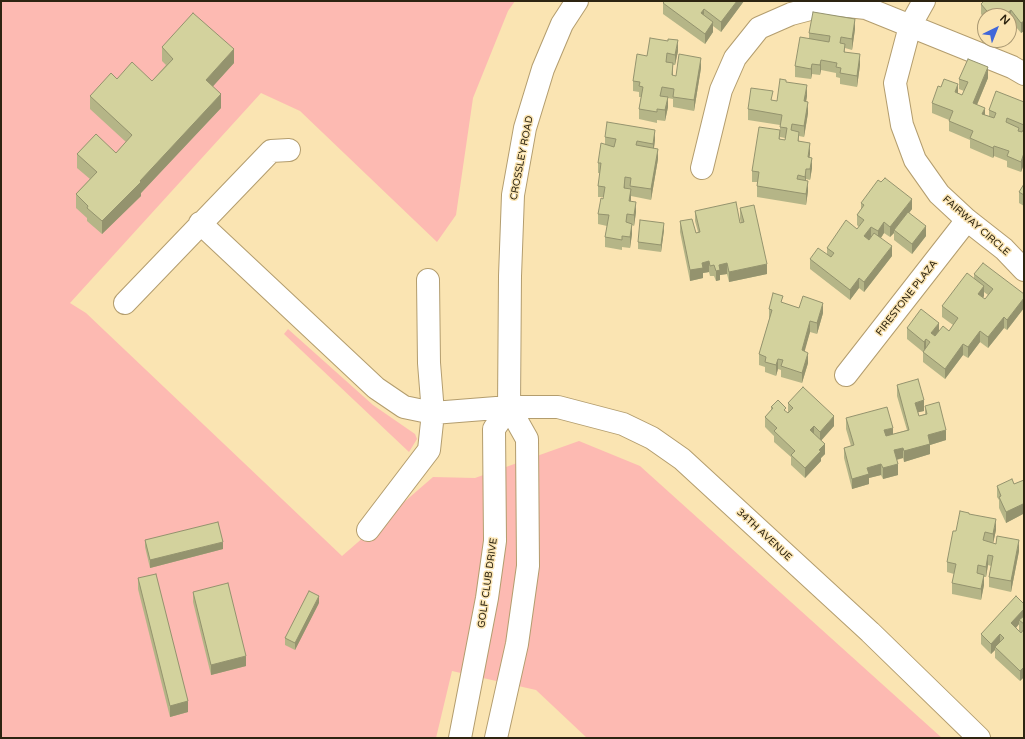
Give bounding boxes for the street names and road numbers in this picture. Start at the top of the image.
street label: CROSSLEY ROAD [508,115,536,201]
street label: FAIRWAY CIRCLE [940,194,1012,258]
street label: FIRESTONE PLAZA [874,258,940,338]
street label: 34TH AVENUE [734,506,794,564]
street label: GOLF CLUB DRIVE [476,537,500,629]

